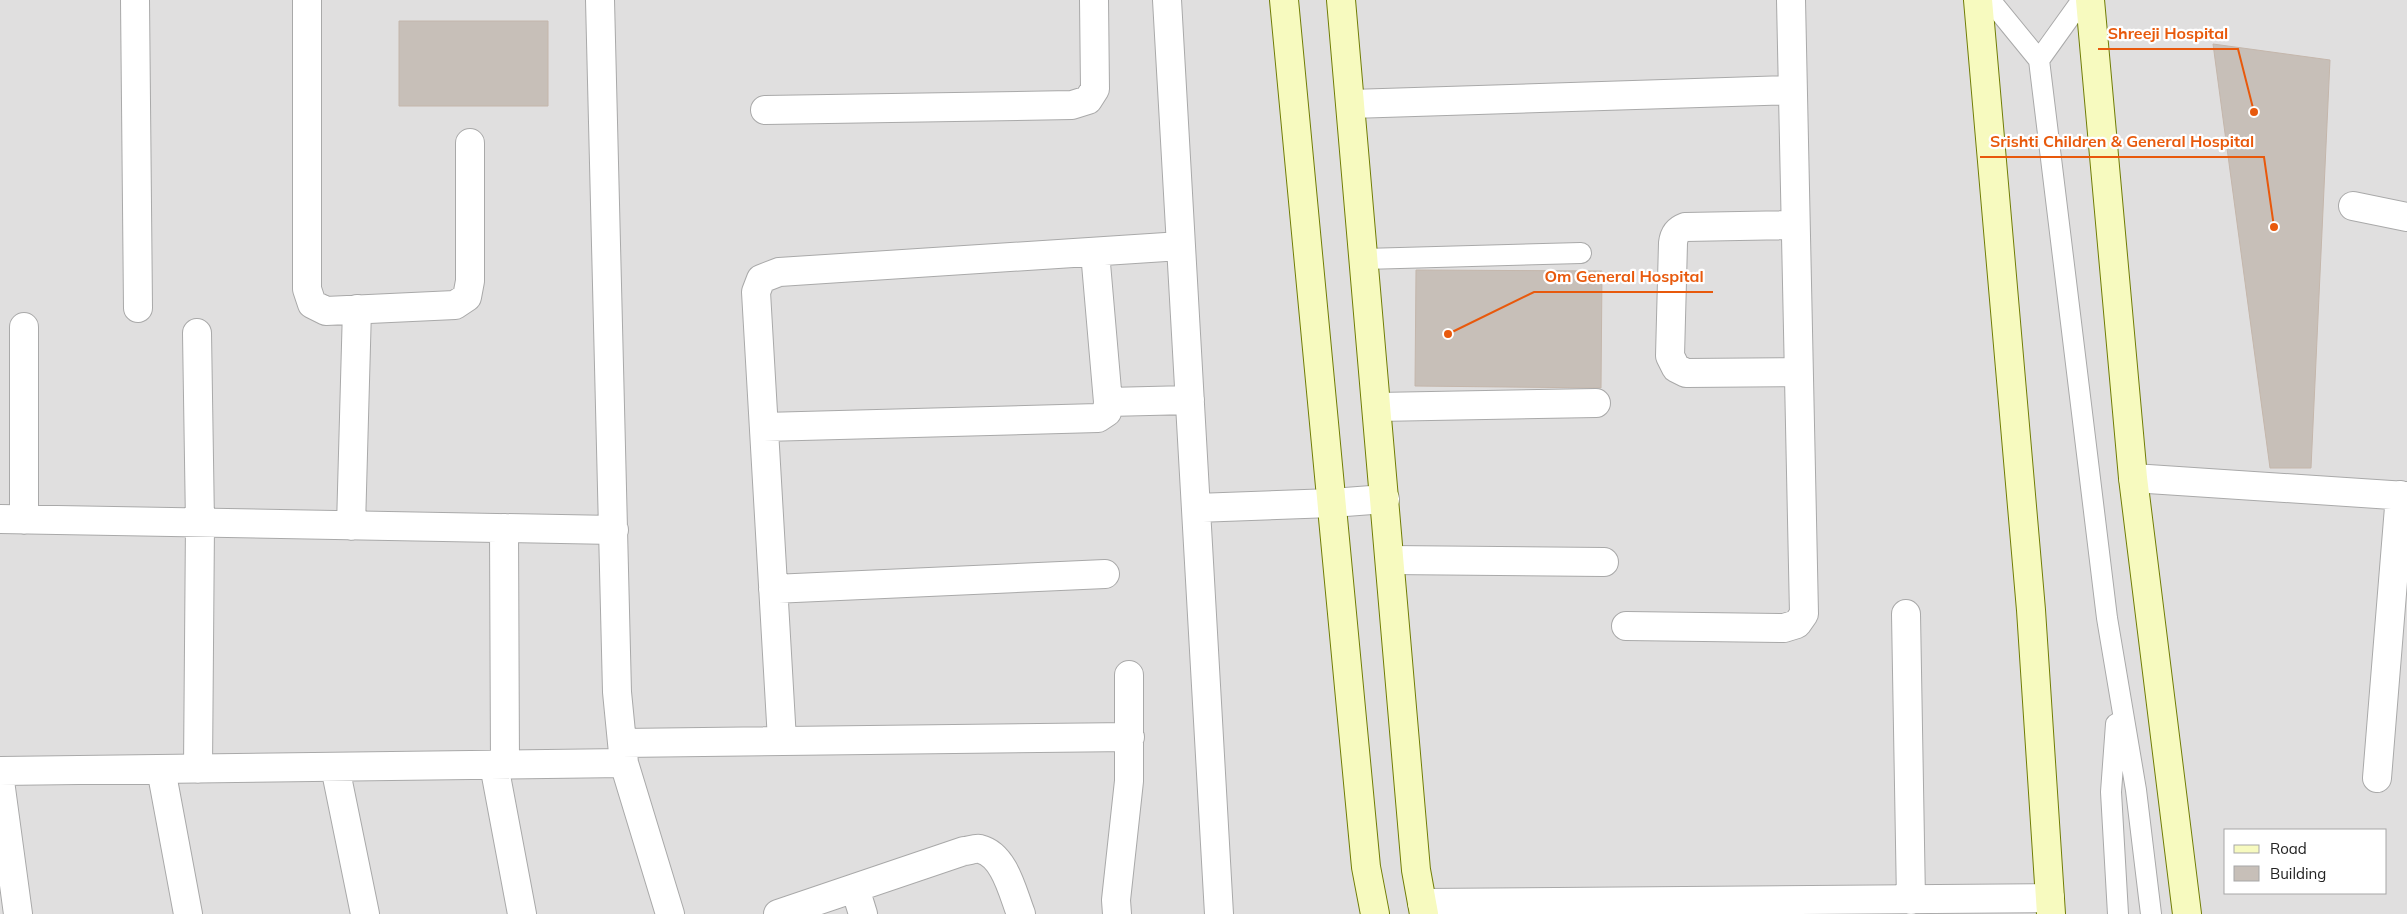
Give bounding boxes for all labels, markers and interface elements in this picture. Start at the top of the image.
callout: Shreeji Hospital [2098,18,2238,49]
text: Shreeji Hospital [2108,23,2228,43]
callout: Srishti Children & General Hospital [1980,126,2264,157]
text: Srishti Children & General Hospital [1990,131,2254,151]
callout: Om General Hospital [1534,261,1713,292]
text: Om General Hospital [1544,266,1704,286]
legend [2224,829,2387,894]
text: Road [2270,839,2307,858]
text: Building [2270,864,2326,883]

